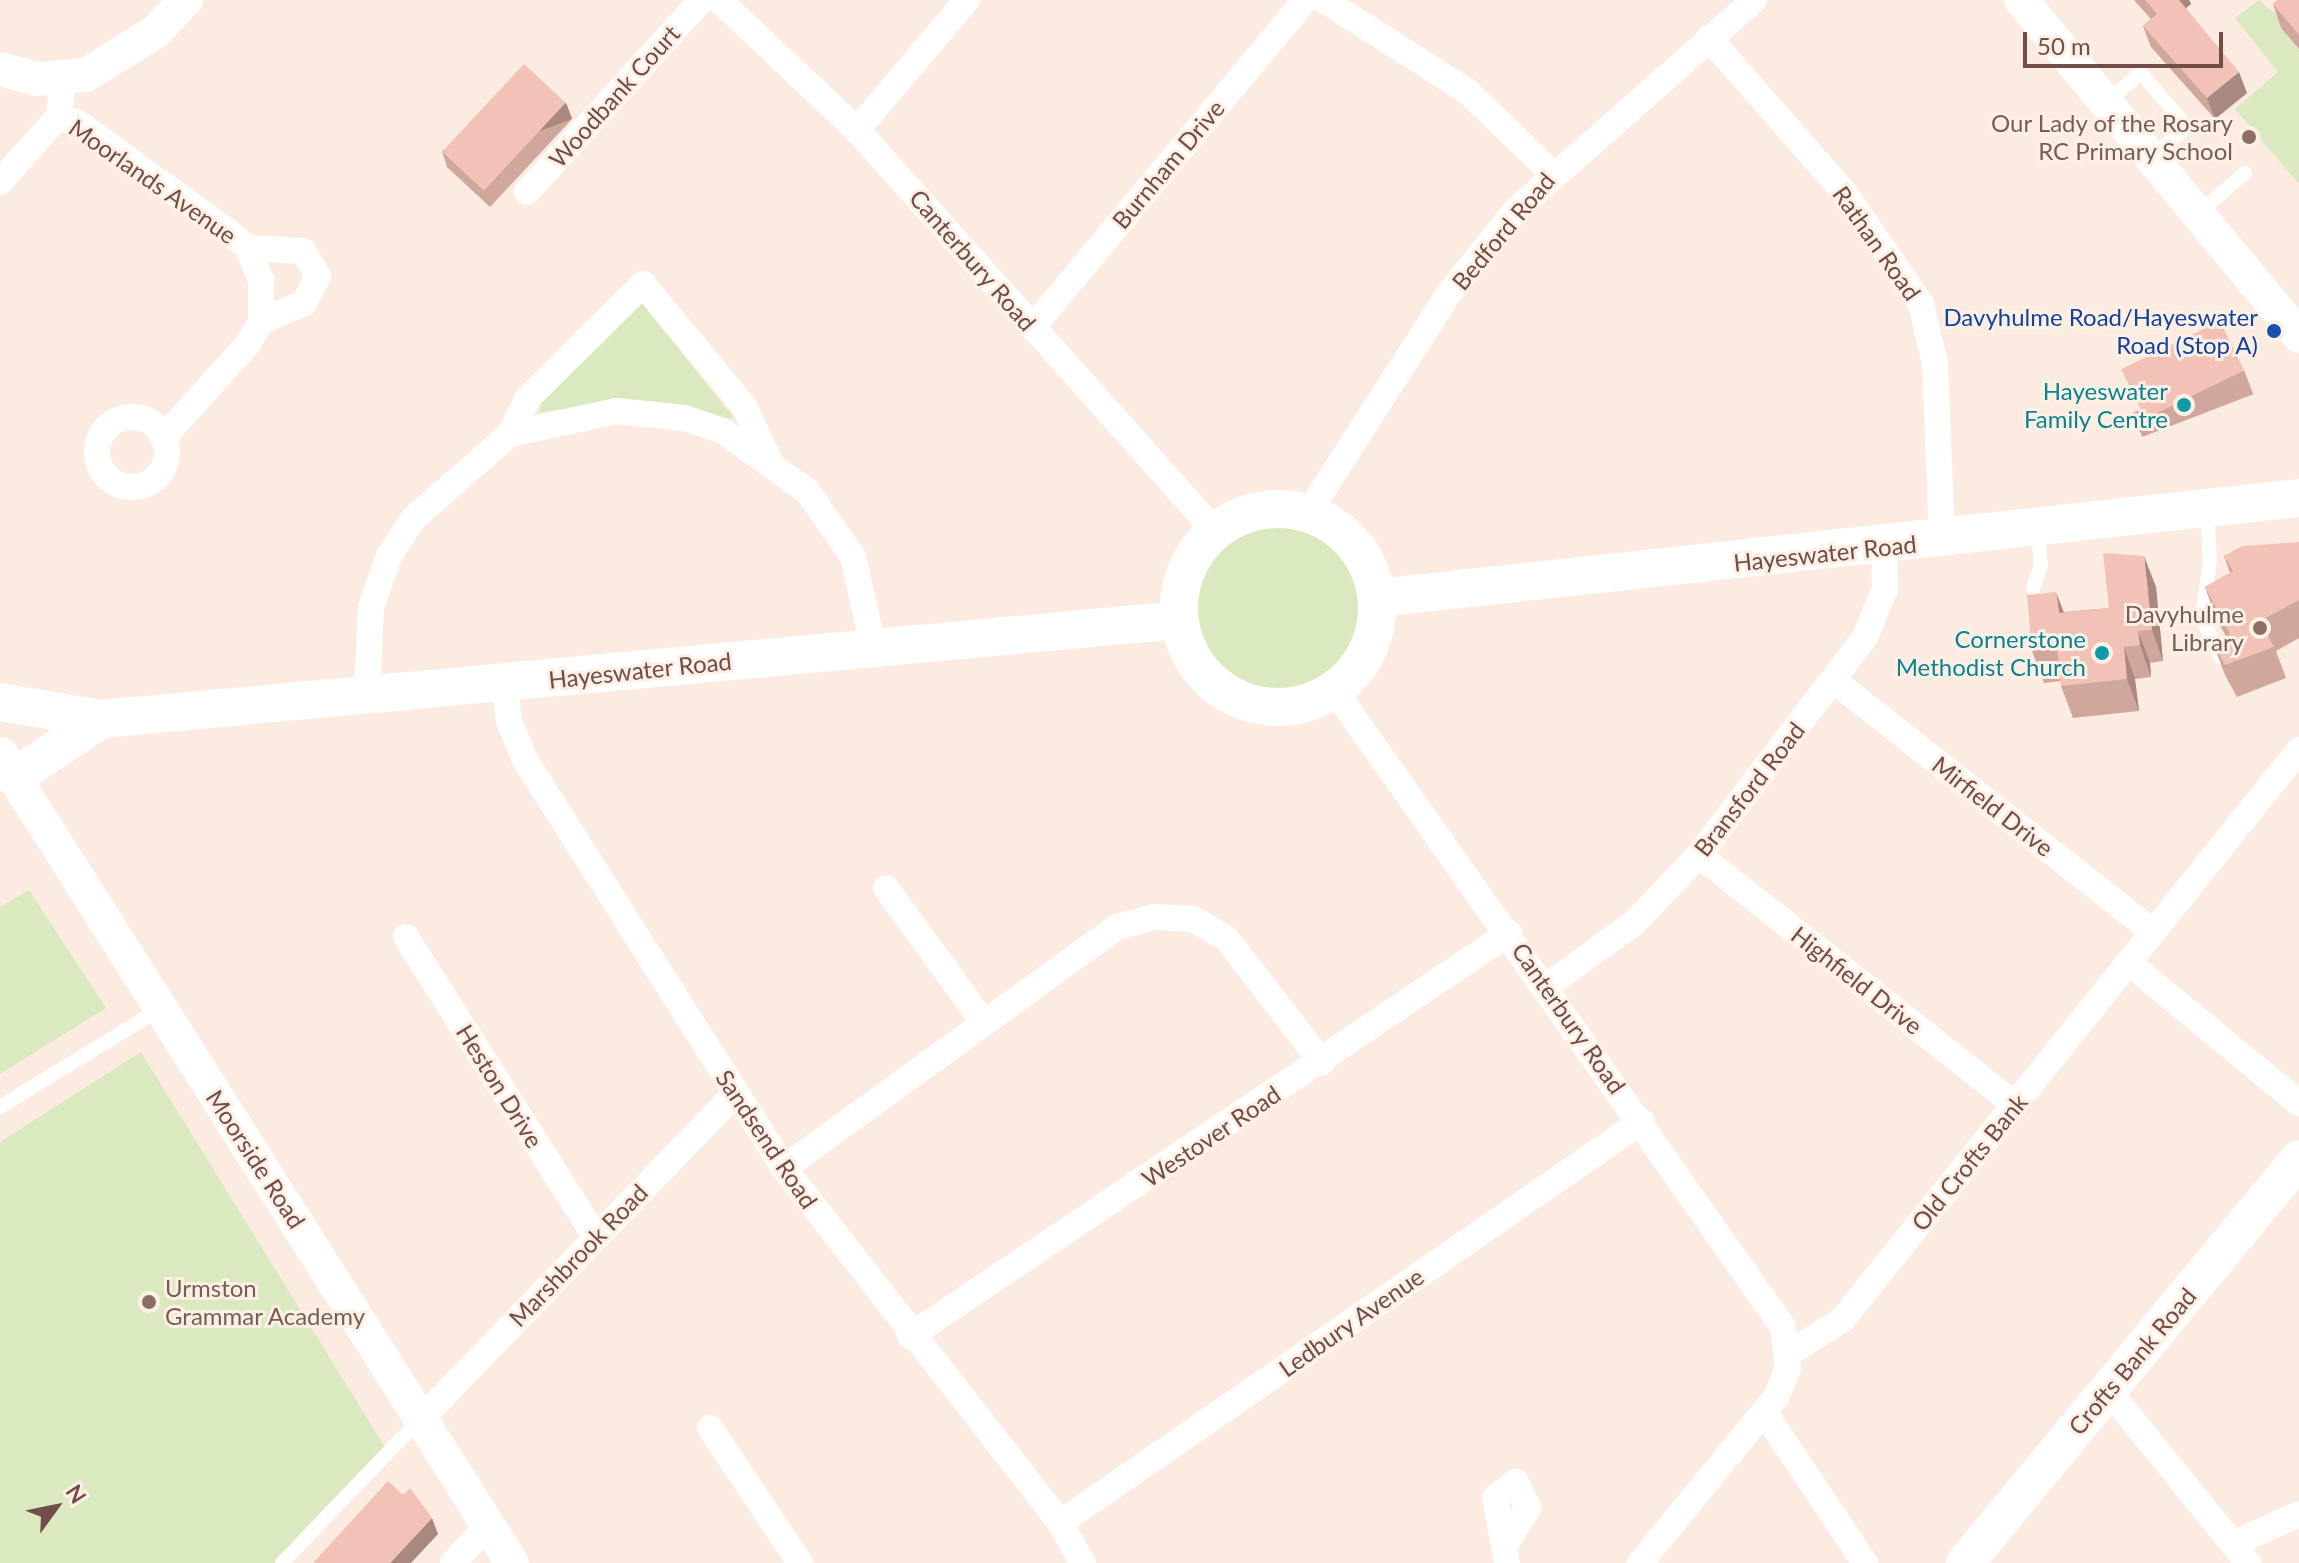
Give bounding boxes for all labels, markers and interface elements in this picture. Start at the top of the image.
scale bar [2027,16,2227,66]
street label: Woodbank Court [543,19,685,173]
text: 50 m [2037,31,2091,60]
street label: Burnham Drive [1106,94,1230,234]
place label: Our Lady of the Rosary RC Primary School [1989,109,2233,165]
street label: Moorlands Avenue [64,112,242,250]
marker: Our Lady of the Rosary RC Primary School [2240,128,2258,146]
street label: Bedford Road [1446,167,1560,295]
street label: Rathan Road [1827,180,1927,306]
street label: Canterbury Road [904,183,1042,337]
place label: Davyhulme Road/Hayeswater Road (Stop A) [1943,303,2258,359]
marker: Davyhulme Road/Hayeswater Road (Stop A) [2265,322,2283,340]
place label: Hayeswater Family Centre [2023,377,2168,433]
marker: Hayeswater Family Centre [2175,396,2193,414]
street label: Hayeswater Road [1732,529,1918,577]
place label: Davyhulme Library [2125,600,2244,656]
marker: Davyhulme Library [2251,619,2269,637]
place label: Cornerstone Methodist Church [1896,625,2086,681]
marker: Cornerstone Methodist Church [2093,644,2111,662]
street label: Hayeswater Road [547,646,733,694]
street label: Bransford Road [1688,716,1810,862]
street label: Mirfield Drive [1927,750,2059,862]
street label: Highfield Drive [1786,920,1928,1040]
street label: Canterbury Road [1506,937,1632,1099]
street label: Heston Drive [451,1019,549,1153]
street label: Sandsend Road [710,1064,824,1214]
street label: Westover Road [1136,1079,1286,1193]
street label: Moorside Road [201,1084,311,1234]
street label: Old Crofts Bank [1905,1088,2033,1236]
street label: Marshbrook Road [503,1178,653,1332]
street label: Ledbury Avenue [1273,1261,1429,1383]
place label: Urmston Grammar Academy [165,1274,366,1330]
street label: Crofts Bank Road [2062,1282,2202,1440]
marker: Urmston Grammar Academy [140,1293,158,1311]
north arrow [16,1467,96,1547]
text: N [61,1479,92,1508]

